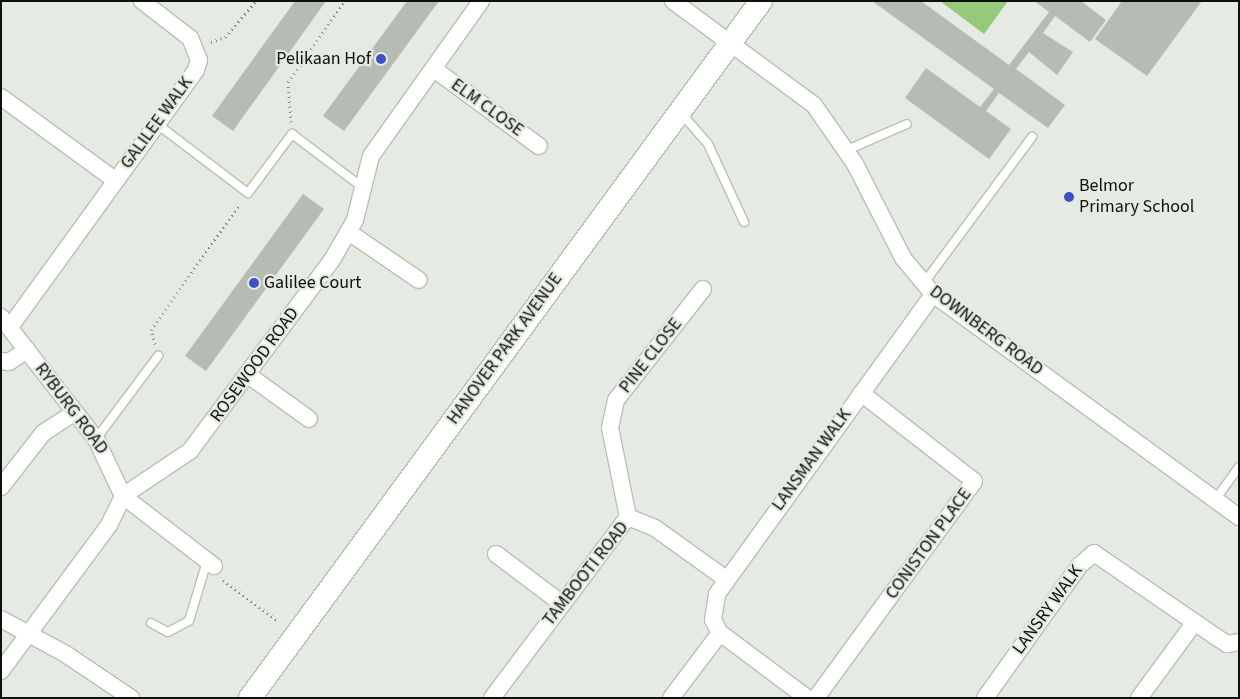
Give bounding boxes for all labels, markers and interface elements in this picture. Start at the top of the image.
place label: Pelikaan Hof [276,48,371,70]
marker: Pelikaan Hof [375,53,387,65]
street label: GALILEE WALK [116,73,198,173]
street label: ELM CLOSE [446,74,528,142]
place label: Belmor Primary School [1079,176,1194,218]
marker: Belmor Primary School [1063,191,1075,203]
street label: HANOVER PARK AVENUE [443,269,567,429]
place label: Galilee Court [264,272,361,294]
marker: Galilee Court [248,277,260,289]
street label: DOWNBERG ROAD [925,281,1047,381]
street label: ROSEWOOD ROAD [206,303,304,427]
street label: PINE CLOSE [615,314,687,398]
street label: RYBURG ROAD [30,359,112,459]
street label: LANSMAN WALK [768,405,856,515]
street label: CONISTON PLACE [881,484,977,604]
street label: TAMBOOTI ROAD [538,517,634,631]
street label: LANSRY WALK [1008,561,1088,659]

